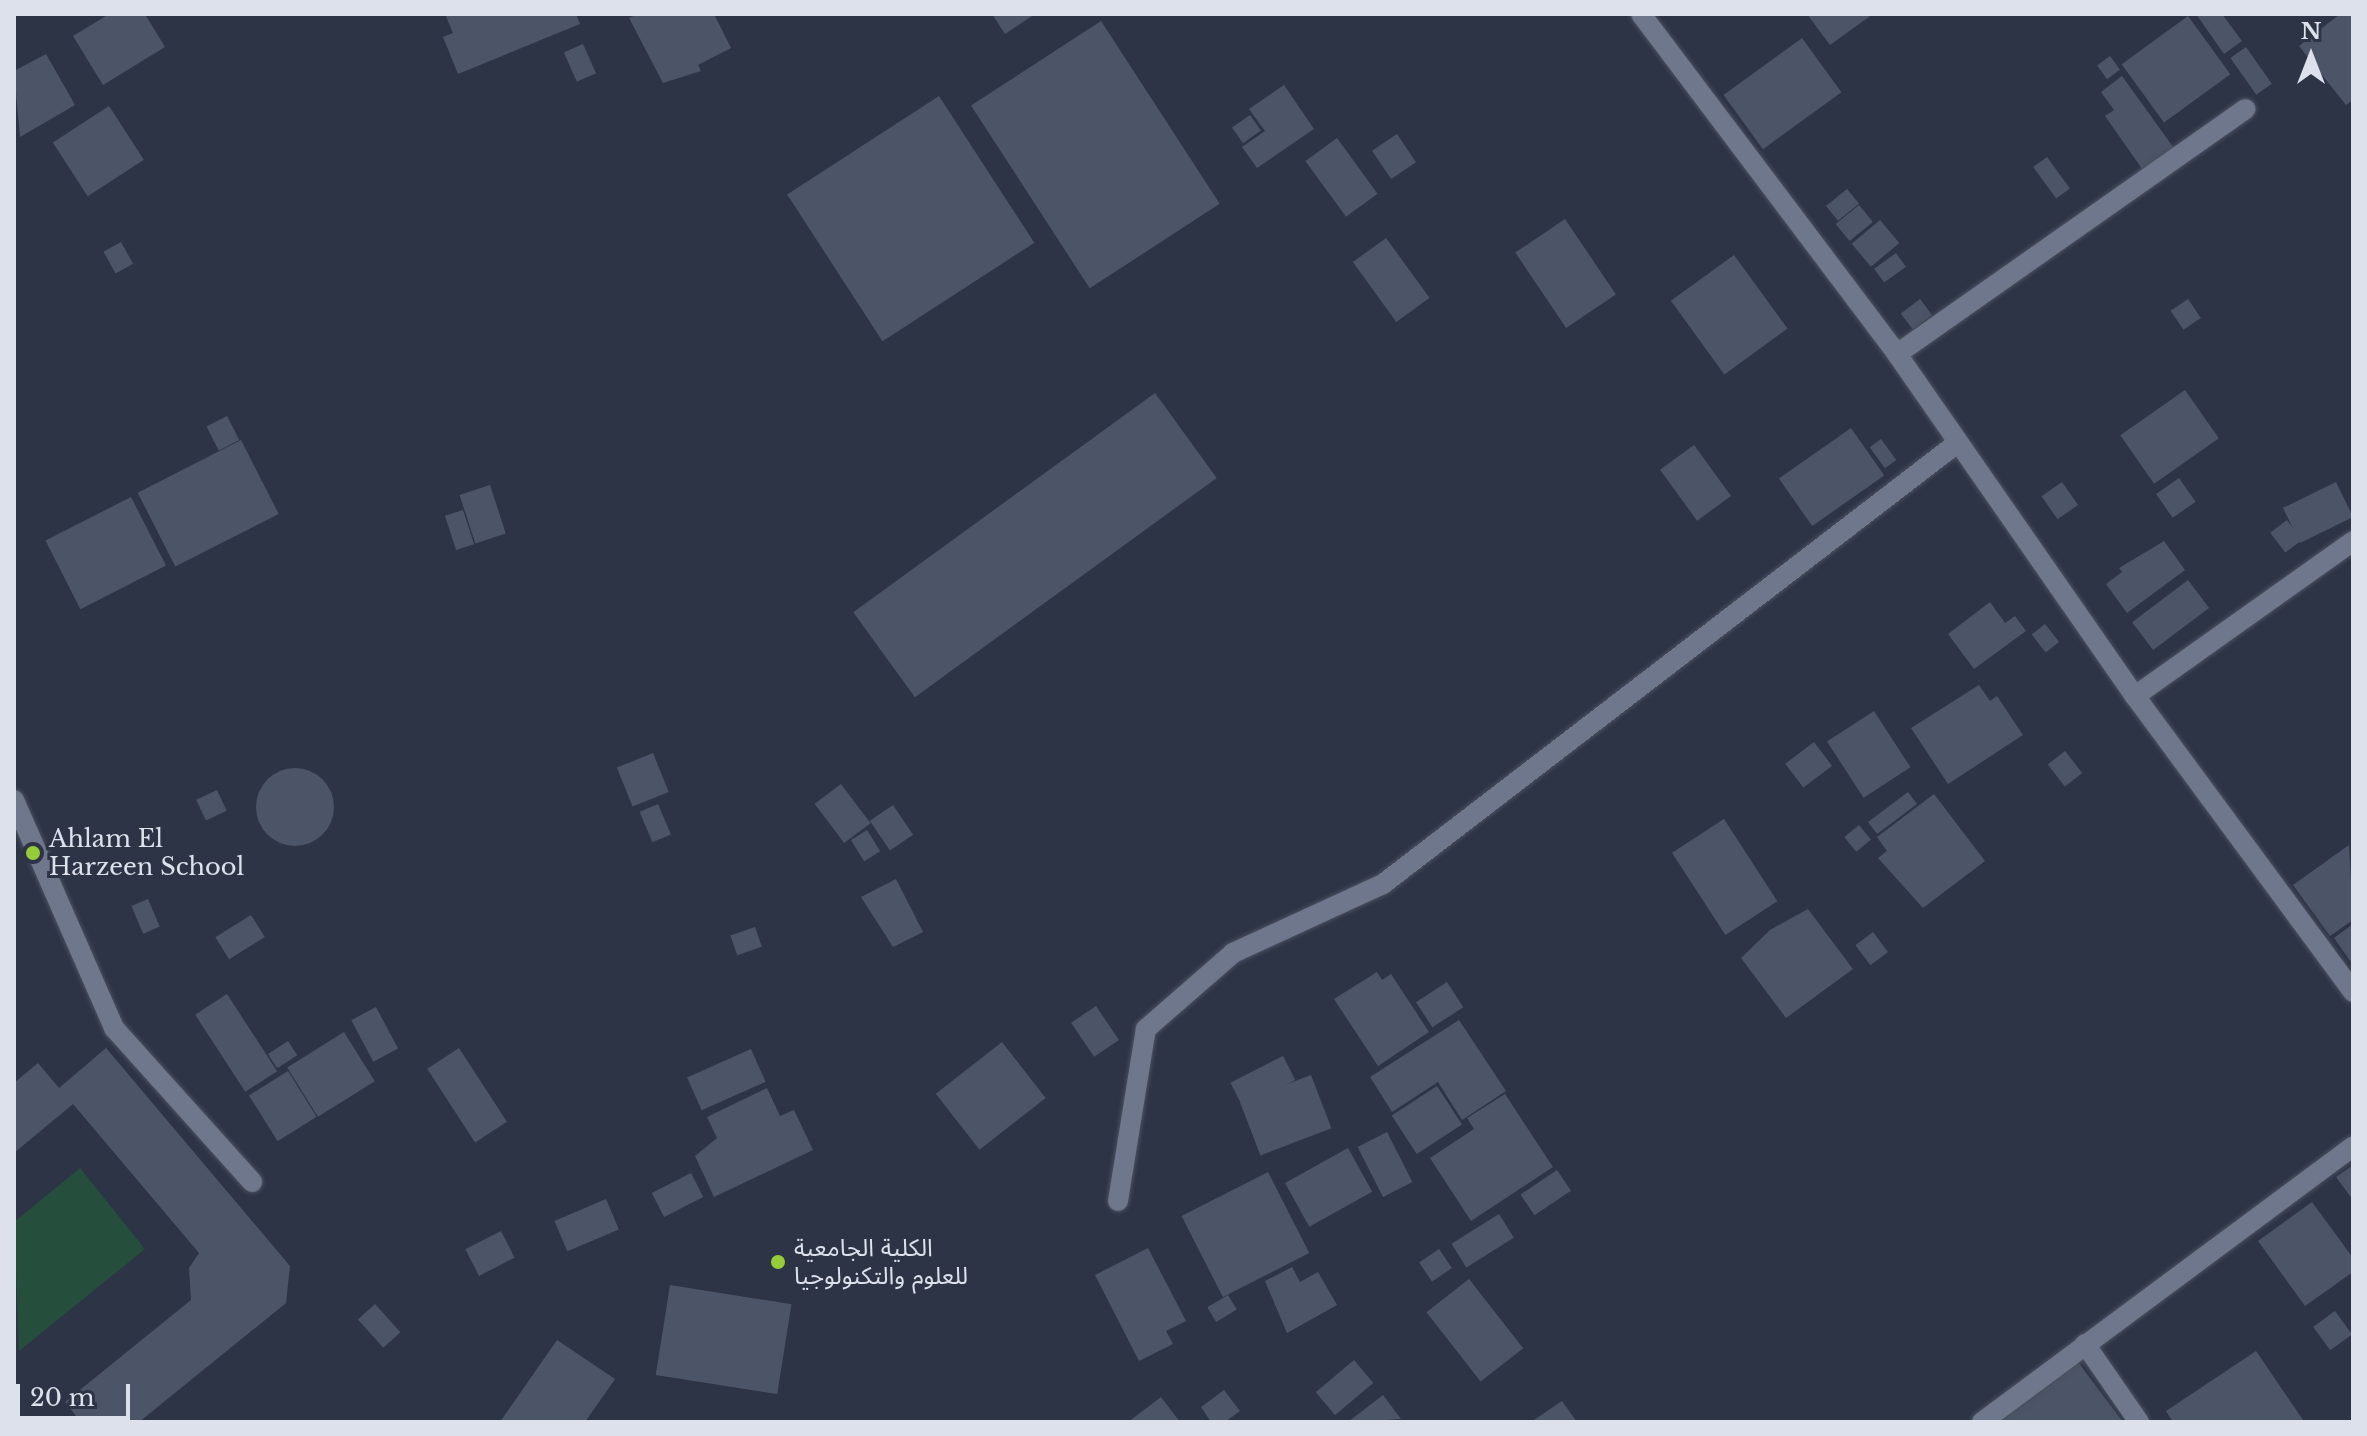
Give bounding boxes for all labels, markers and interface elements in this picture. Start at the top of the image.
north arrow [2271,16,2351,96]
text: N [2301,18,2321,45]
place label: Ahlam El Harzeen School [49,825,244,881]
marker: Ahlam El Harzeen School [24,844,42,862]
place label: الكلية الجامعية للعلوم والتكنولوجيا [794,1234,968,1290]
marker: الكلية الجامعية للعلوم والتكنولوجيا [769,1253,787,1271]
scale bar [20,1368,134,1418]
text: 20 m [30,1383,95,1412]

